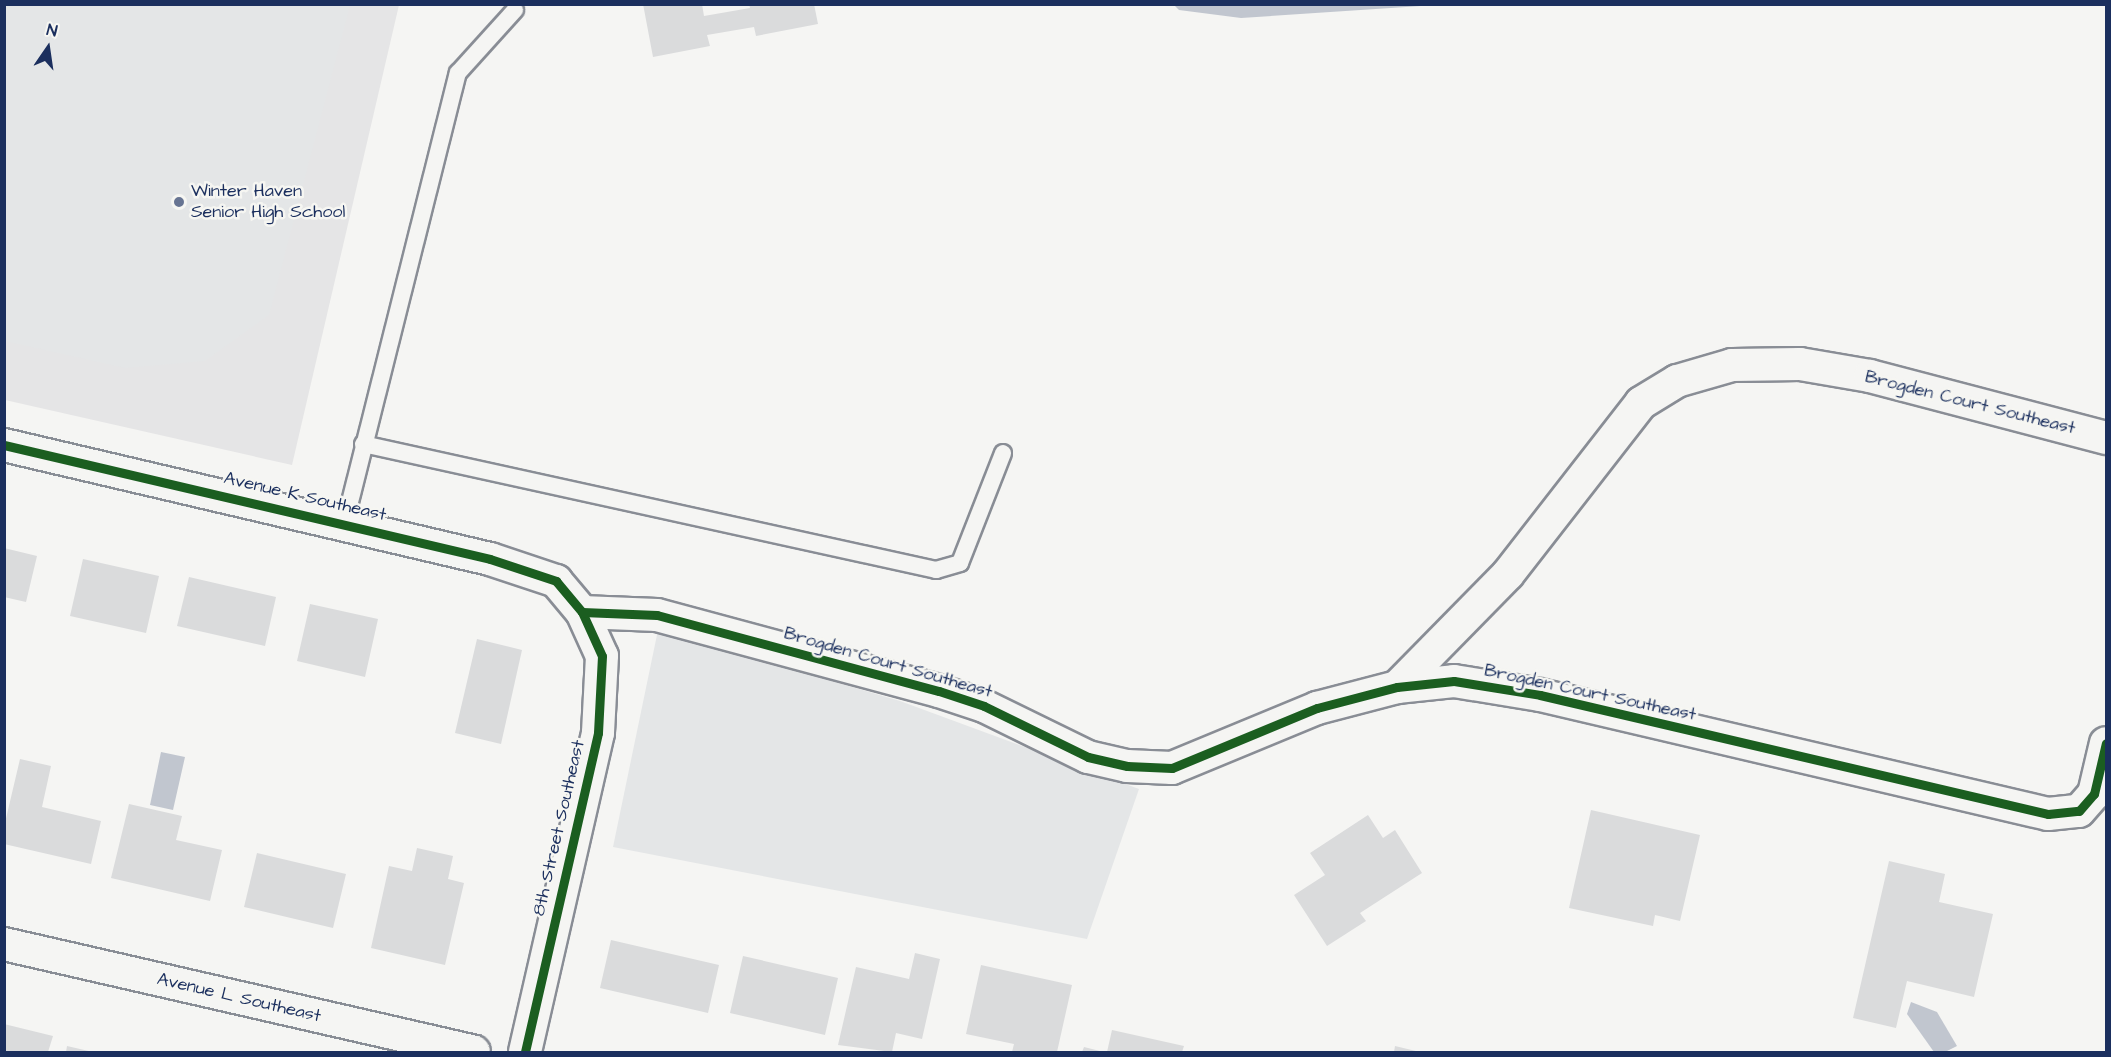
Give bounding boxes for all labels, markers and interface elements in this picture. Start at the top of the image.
north arrow [18,18,78,78]
text: N [45,19,59,42]
place label: Winter Haven Senior High School [191,181,345,224]
marker: Winter Haven Senior High School [172,195,186,209]
street label: Brogden Court Southeast [1863,366,2077,440]
street label: Avenue K Southeast [222,468,388,526]
street label: Brogden Court Southeast [781,623,995,703]
street label: Brogden Court Southeast [1482,660,1698,726]
street label: 8th Street Southeast [528,738,590,918]
street label: Avenue L Southeast [155,969,323,1027]

